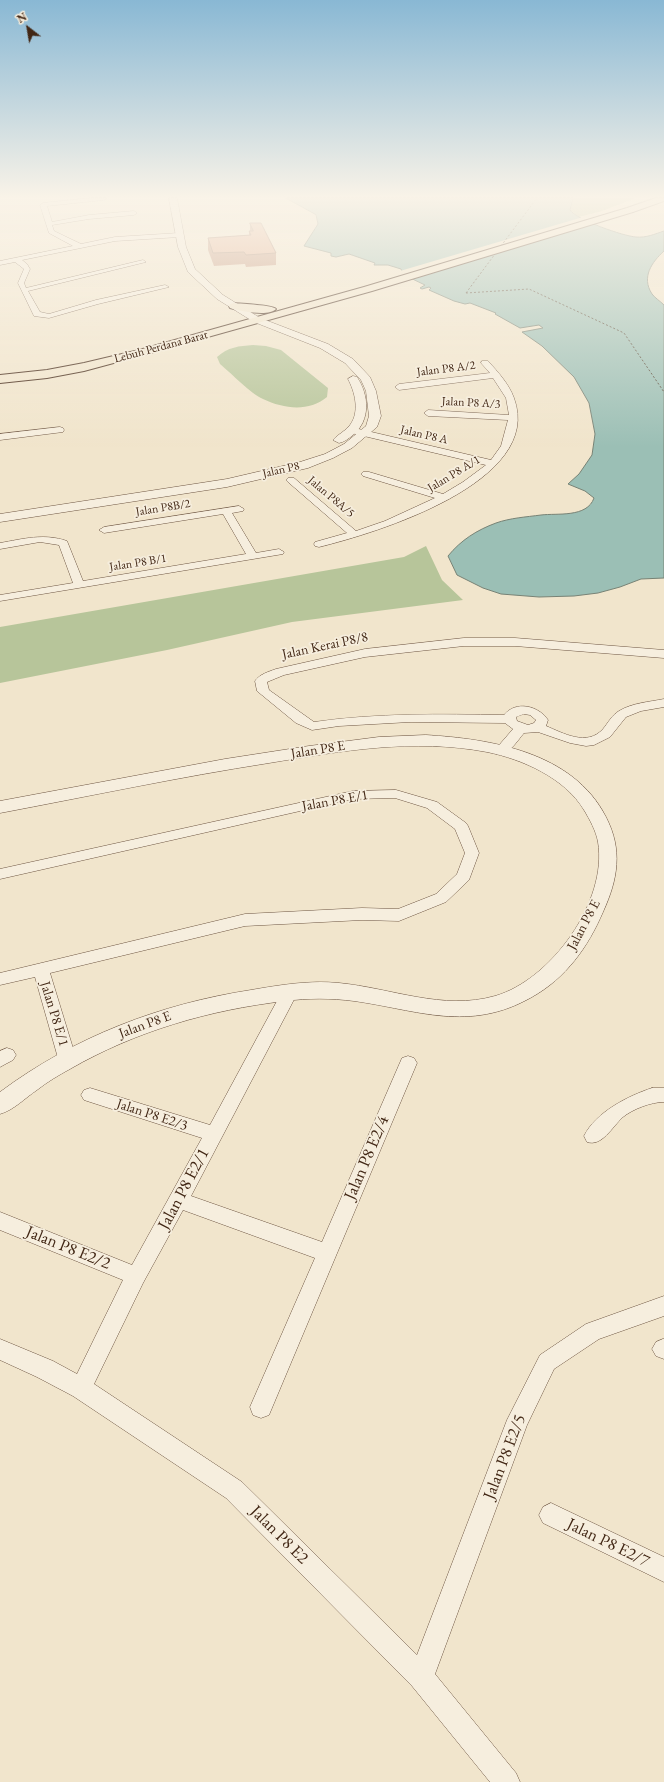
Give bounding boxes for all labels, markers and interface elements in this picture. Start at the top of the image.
north arrow [8,8,48,48]
text: N [14,9,29,26]
street label: Lebuh Perdana Barat [113,328,209,366]
street label: Jalan P8 A/2 [416,358,476,380]
street label: Jalan P8 A/3 [441,394,501,412]
street label: Jalan P8 A [399,423,449,447]
street label: Jalan P8 A/1 [425,453,483,495]
street label: Jalan P8 [261,459,301,481]
street label: Jalan P8A/5 [305,473,357,521]
street label: Jalan P8B/2 [135,497,191,519]
street label: Jalan P8 B/1 [108,551,168,575]
street label: Jalan Kerai P8/8 [280,629,370,663]
street label: Jalan P8 E [290,737,346,763]
street label: Jalan P8 E/1 [301,787,369,815]
street label: Jalan P8 E [564,897,604,953]
street label: Jalan P8 E/1 [36,980,72,1048]
street label: Jalan P8 E [116,1008,174,1042]
street label: Jalan P8 E2/3 [114,1096,190,1134]
street label: Jalan P8 E2/4 [340,1113,394,1203]
street label: Jalan P8 E2/1 [154,1145,214,1233]
street label: Jalan P8 E2/2 [23,1222,113,1274]
street label: Jalan P8 E2/5 [479,1412,531,1502]
street label: Jalan P8 E2 [245,1501,313,1569]
street label: Jalan P8 E2/7 [563,1514,653,1572]

